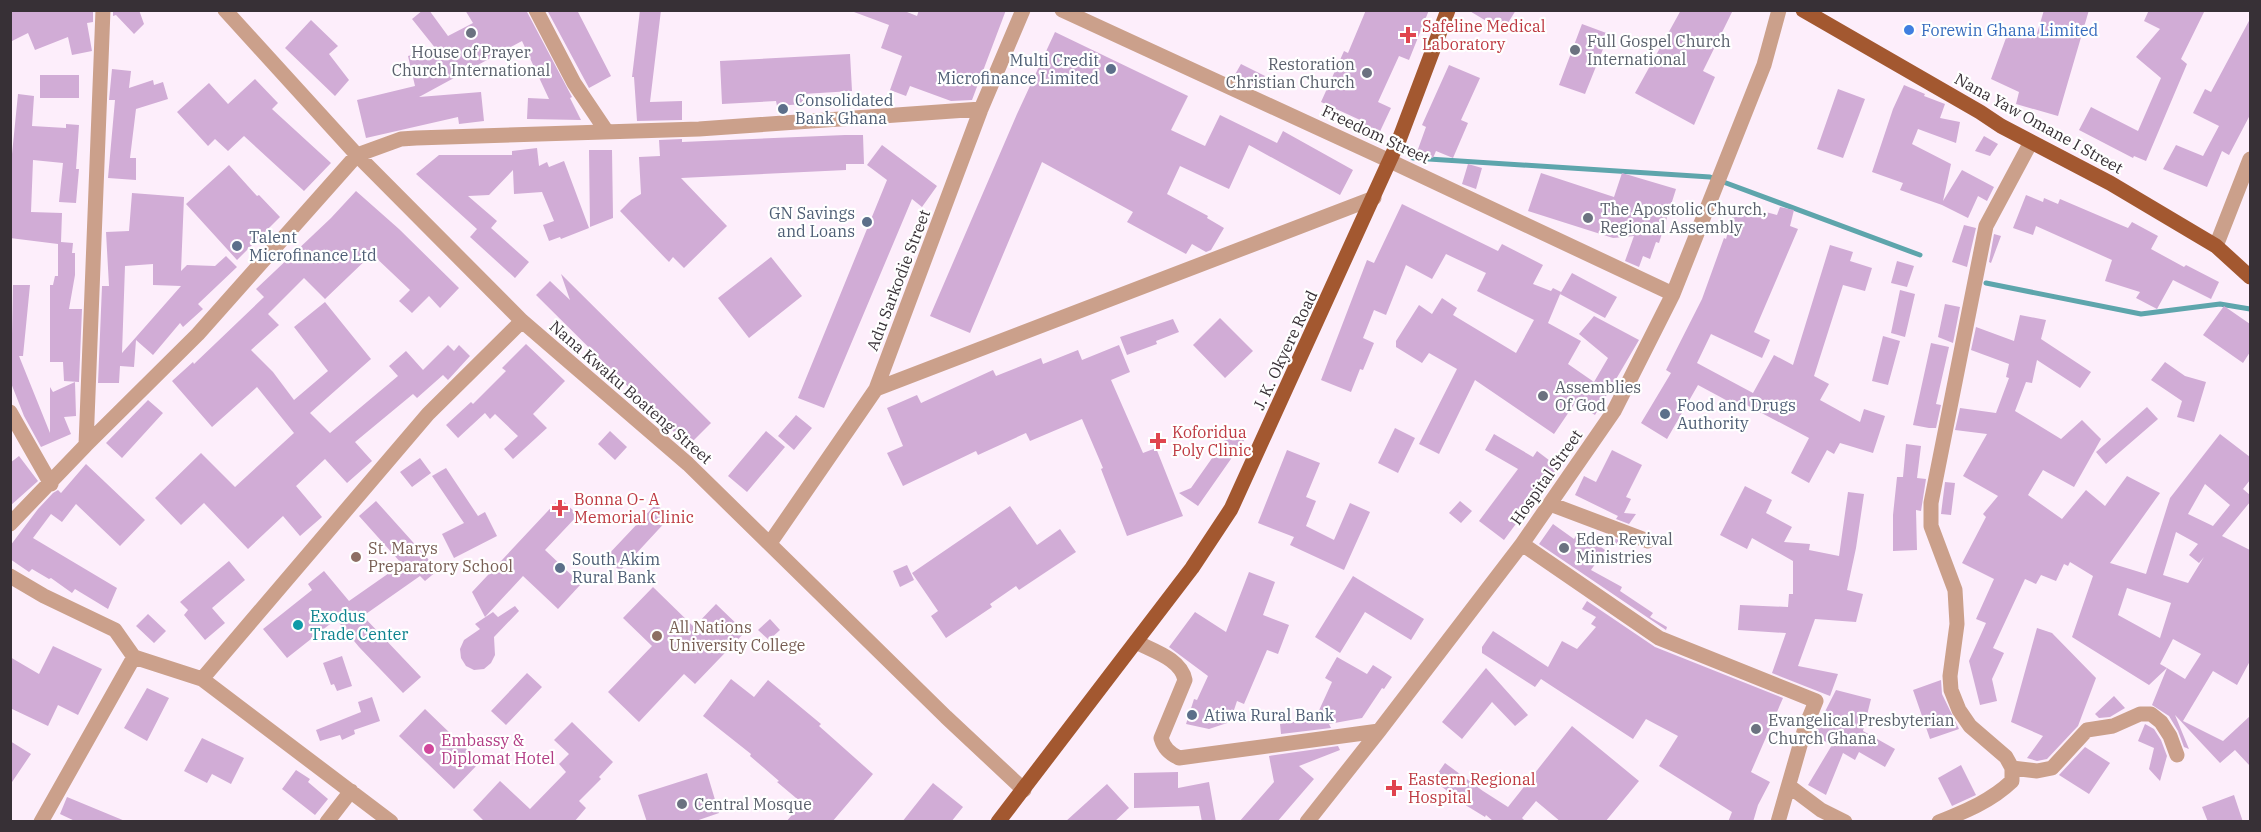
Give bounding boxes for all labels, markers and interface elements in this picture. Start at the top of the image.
place label: Safeline Medical Laboratory [1422,16,1546,54]
place label: Forewin Ghana Limited [1921,20,2099,40]
marker: Forewin Ghana Limited [1902,23,1916,37]
marker: House of Prayer Church International [464,26,478,40]
marker: Safeline Medical Laboratory [1399,26,1417,44]
place label: Full Gospel Church International [1587,31,1731,69]
place label: House of Prayer Church International [392,42,551,80]
marker: Full Gospel Church International [1568,43,1582,57]
place label: Multi Credit Microfinance Limited [937,50,1099,88]
place label: Restoration Christian Church [1226,54,1355,92]
marker: Multi Credit Microfinance Limited [1104,62,1118,76]
marker: Restoration Christian Church [1360,66,1374,80]
street label: Nana Yaw Omane I Street [1951,68,2127,178]
place label: Consolidated Bank Ghana [795,90,894,128]
street label: Freedom Street [1319,100,1433,168]
marker: Consolidated Bank Ghana [776,102,790,116]
place label: The Apostolic Church, Regional Assembly [1600,199,1767,237]
place label: GN Savings and Loans [769,203,855,241]
street label: Adu Sarkodie Street [862,206,934,353]
marker: The Apostolic Church, Regional Assembly [1581,211,1595,225]
marker: GN Savings and Loans [860,215,874,229]
place label: Talent Microfinance Ltd [249,227,377,265]
marker: Talent Microfinance Ltd [230,239,244,253]
street label: J. K. Okyere Road [1249,287,1322,413]
street label: Nana Kwaku Boateng Street [546,316,717,468]
place label: Assemblies Of God [1555,377,1641,415]
marker: Assemblies Of God [1536,389,1550,403]
place label: Food and Drugs Authority [1677,395,1796,433]
marker: Food and Drugs Authority [1658,407,1672,421]
place label: Koforidua Poly Clinic [1172,422,1252,460]
street label: Hospital Street [1506,425,1587,529]
marker: Koforidua Poly Clinic [1149,432,1167,450]
place label: Bonna O- A Memorial Clinic [574,489,694,527]
marker: Bonna O- A Memorial Clinic [551,499,569,517]
place label: Eden Revival Ministries [1576,529,1673,567]
place label: St. Marys Preparatory School [368,538,513,576]
marker: Eden Revival Ministries [1557,541,1571,555]
place label: South Akim Rural Bank [572,549,660,587]
marker: St. Marys Preparatory School [349,550,363,564]
marker: South Akim Rural Bank [553,561,567,575]
place label: Exodus Trade Center [310,606,408,644]
place label: All Nations University College [669,617,805,655]
marker: Exodus Trade Center [291,618,305,632]
marker: All Nations University College [650,629,664,643]
place label: Atiwa Rural Bank [1204,705,1335,725]
marker: Atiwa Rural Bank [1185,708,1199,722]
place label: Evangelical Presbyterian Church Ghana [1768,710,1955,748]
marker: Evangelical Presbyterian Church Ghana [1749,722,1763,736]
place label: Embassy & Diplomat Hotel [441,730,555,768]
marker: Embassy & Diplomat Hotel [422,742,436,756]
place label: Eastern Regional Hospital [1408,769,1536,807]
marker: Eastern Regional Hospital [1385,779,1403,797]
place label: Central Mosque [694,794,812,814]
marker: Central Mosque [675,797,689,811]

